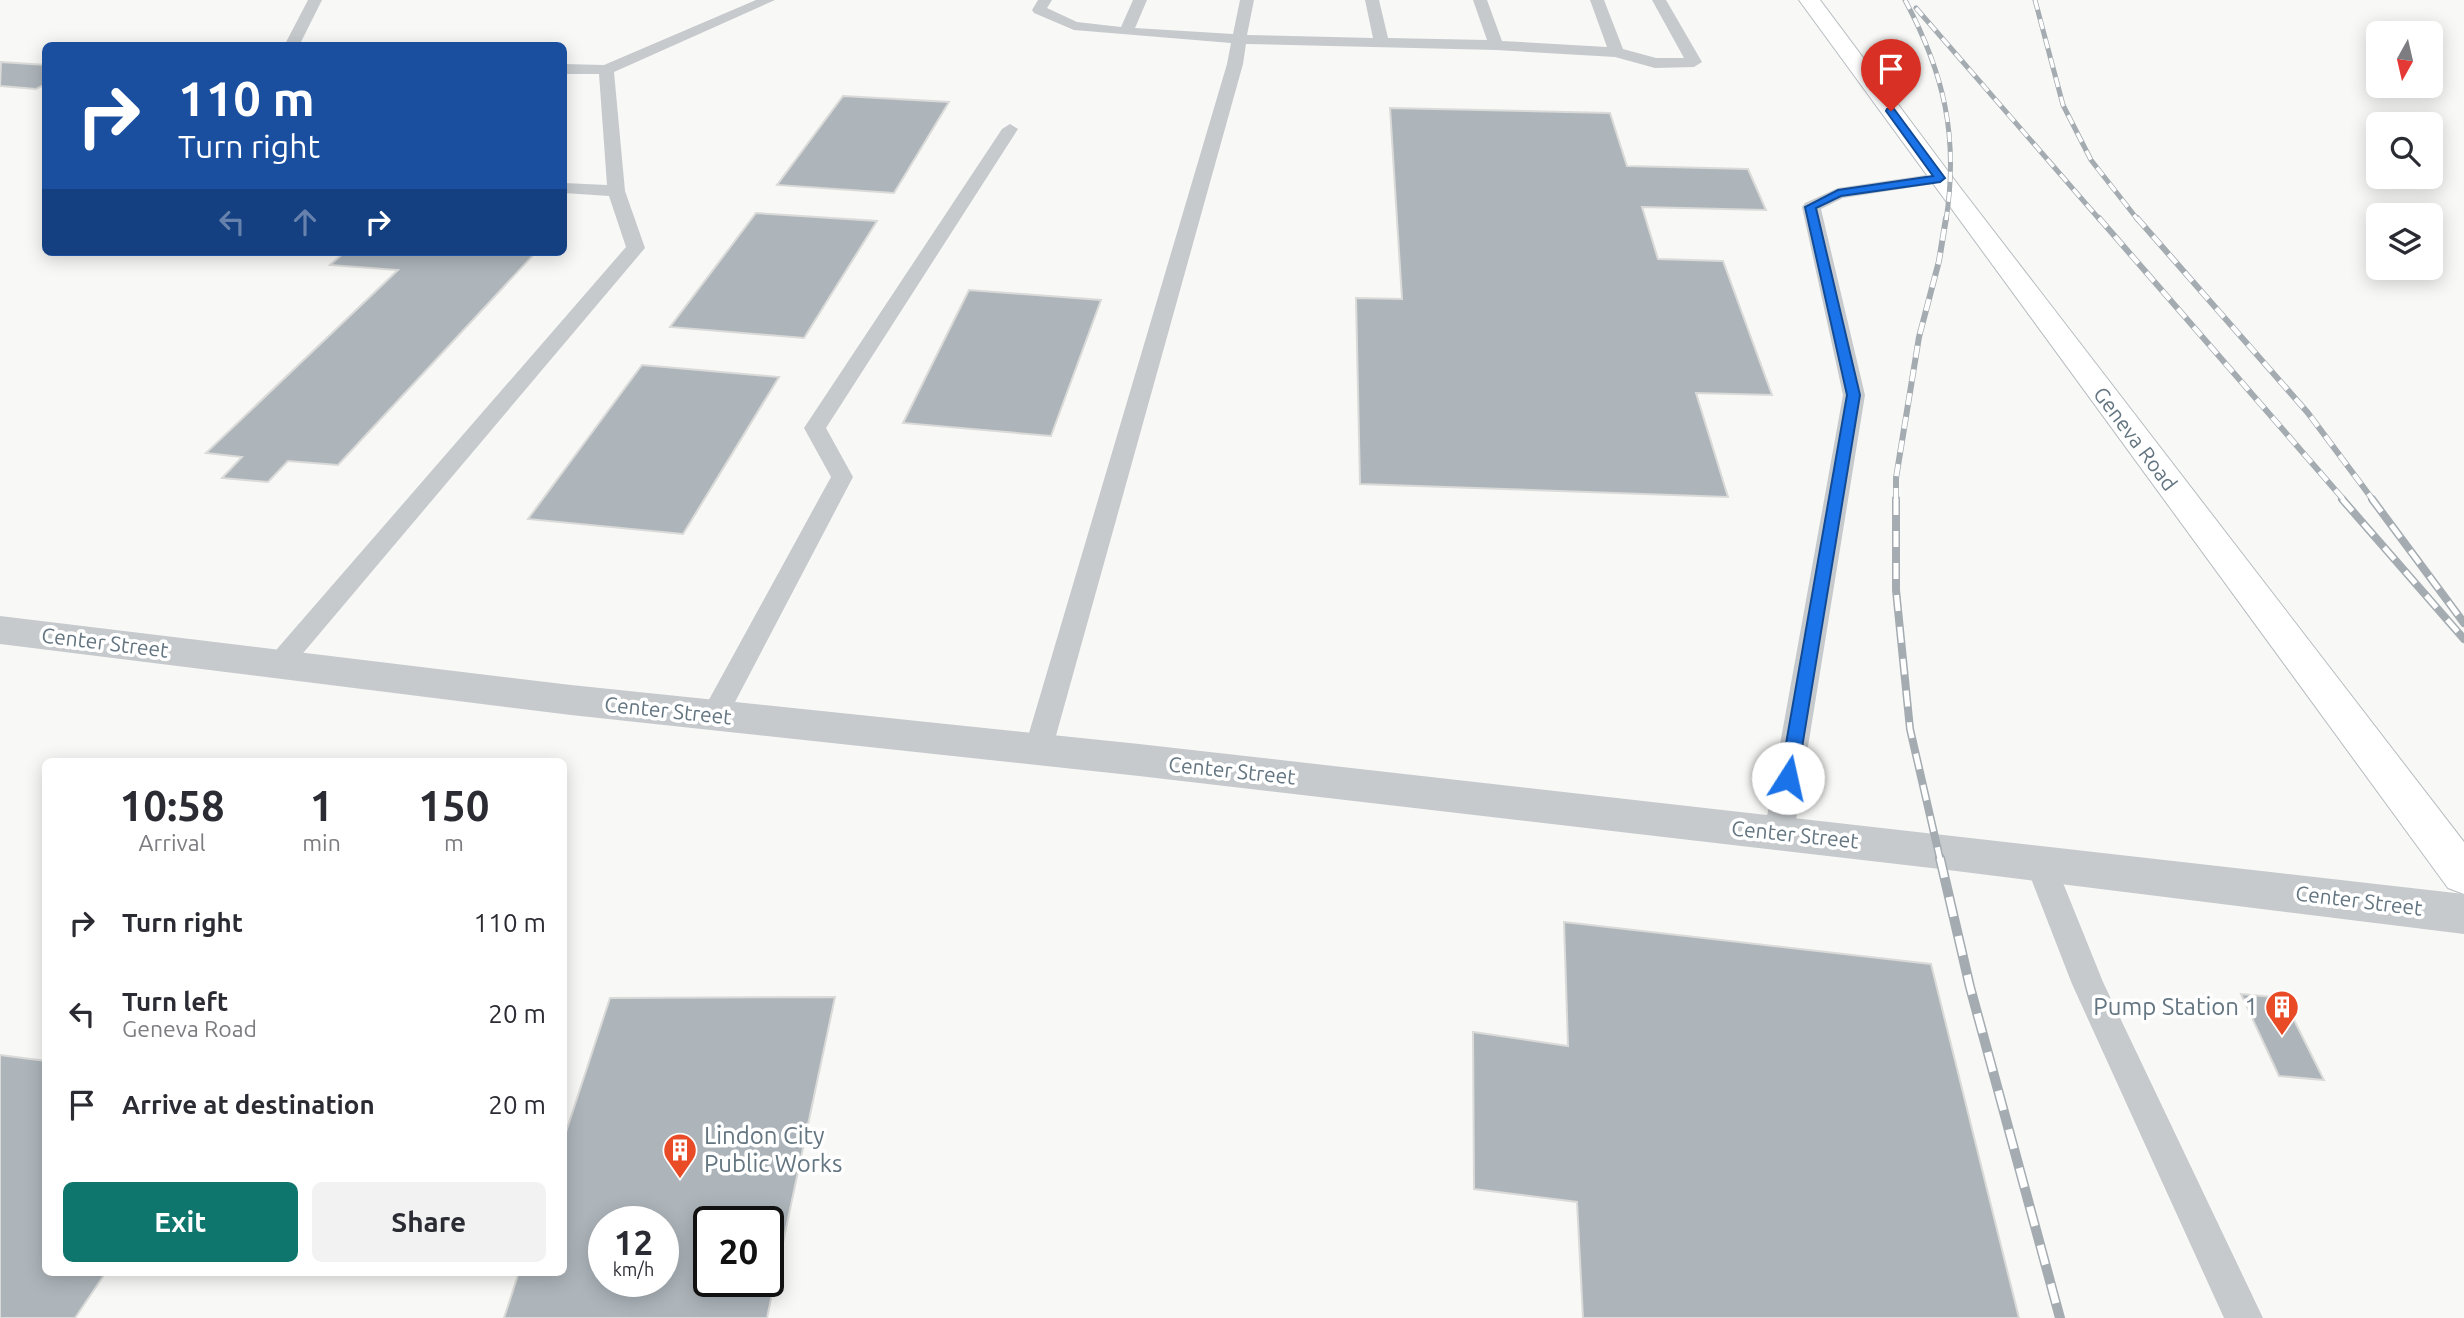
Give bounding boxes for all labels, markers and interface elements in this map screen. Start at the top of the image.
north arrow [2366,21,2443,98]
map controls [2366,21,2443,280]
pin [1861,39,1921,111]
icon: arrive [1872,50,1910,88]
icon: right [63,70,154,161]
text: 110 m [178,70,315,125]
button: search [2366,112,2443,189]
text: Turn right [178,128,320,164]
icon: left [213,203,251,241]
icon: ahead [286,203,324,241]
icon: right [359,203,397,241]
button: layers [2366,203,2443,280]
street label: Geneva Road [2089,382,2182,495]
street label: Center Street [40,622,170,662]
street label: Center Street [603,691,733,729]
position arrow [1751,741,1825,815]
street label: Center Street [1167,751,1297,789]
text: 10:58 [120,782,225,829]
text: 1 [310,782,333,829]
text: 150 [418,782,489,829]
street label: Center Street [1730,815,1860,853]
text: Arrival [139,830,206,855]
text: min [302,830,341,855]
text: m [444,830,464,855]
street label: Center Street [2294,880,2424,920]
icon: right [63,904,101,942]
text: Turn right [122,908,243,937]
text: 110 m [474,908,546,937]
text: Turn left [122,987,228,1016]
building icon: Pump Station 1 [2263,988,2301,1037]
place label: Pump Station 1 [2093,993,2258,1020]
icon: left [63,995,101,1033]
text: 20 m [488,999,546,1028]
text: Geneva Road [122,1016,257,1041]
icon: arrive [63,1086,101,1124]
text: Arrive at destination [122,1090,375,1119]
text: 20 m [488,1090,546,1119]
place label: Lindon City Public Works [704,1122,842,1177]
building icon: Lindon City Public Works [661,1131,699,1180]
button: Exit [63,1182,298,1262]
button: Share [312,1182,546,1262]
speed limit sign: 20 [693,1206,784,1297]
text: 12 [614,1222,653,1262]
text: km/h [613,1259,654,1279]

